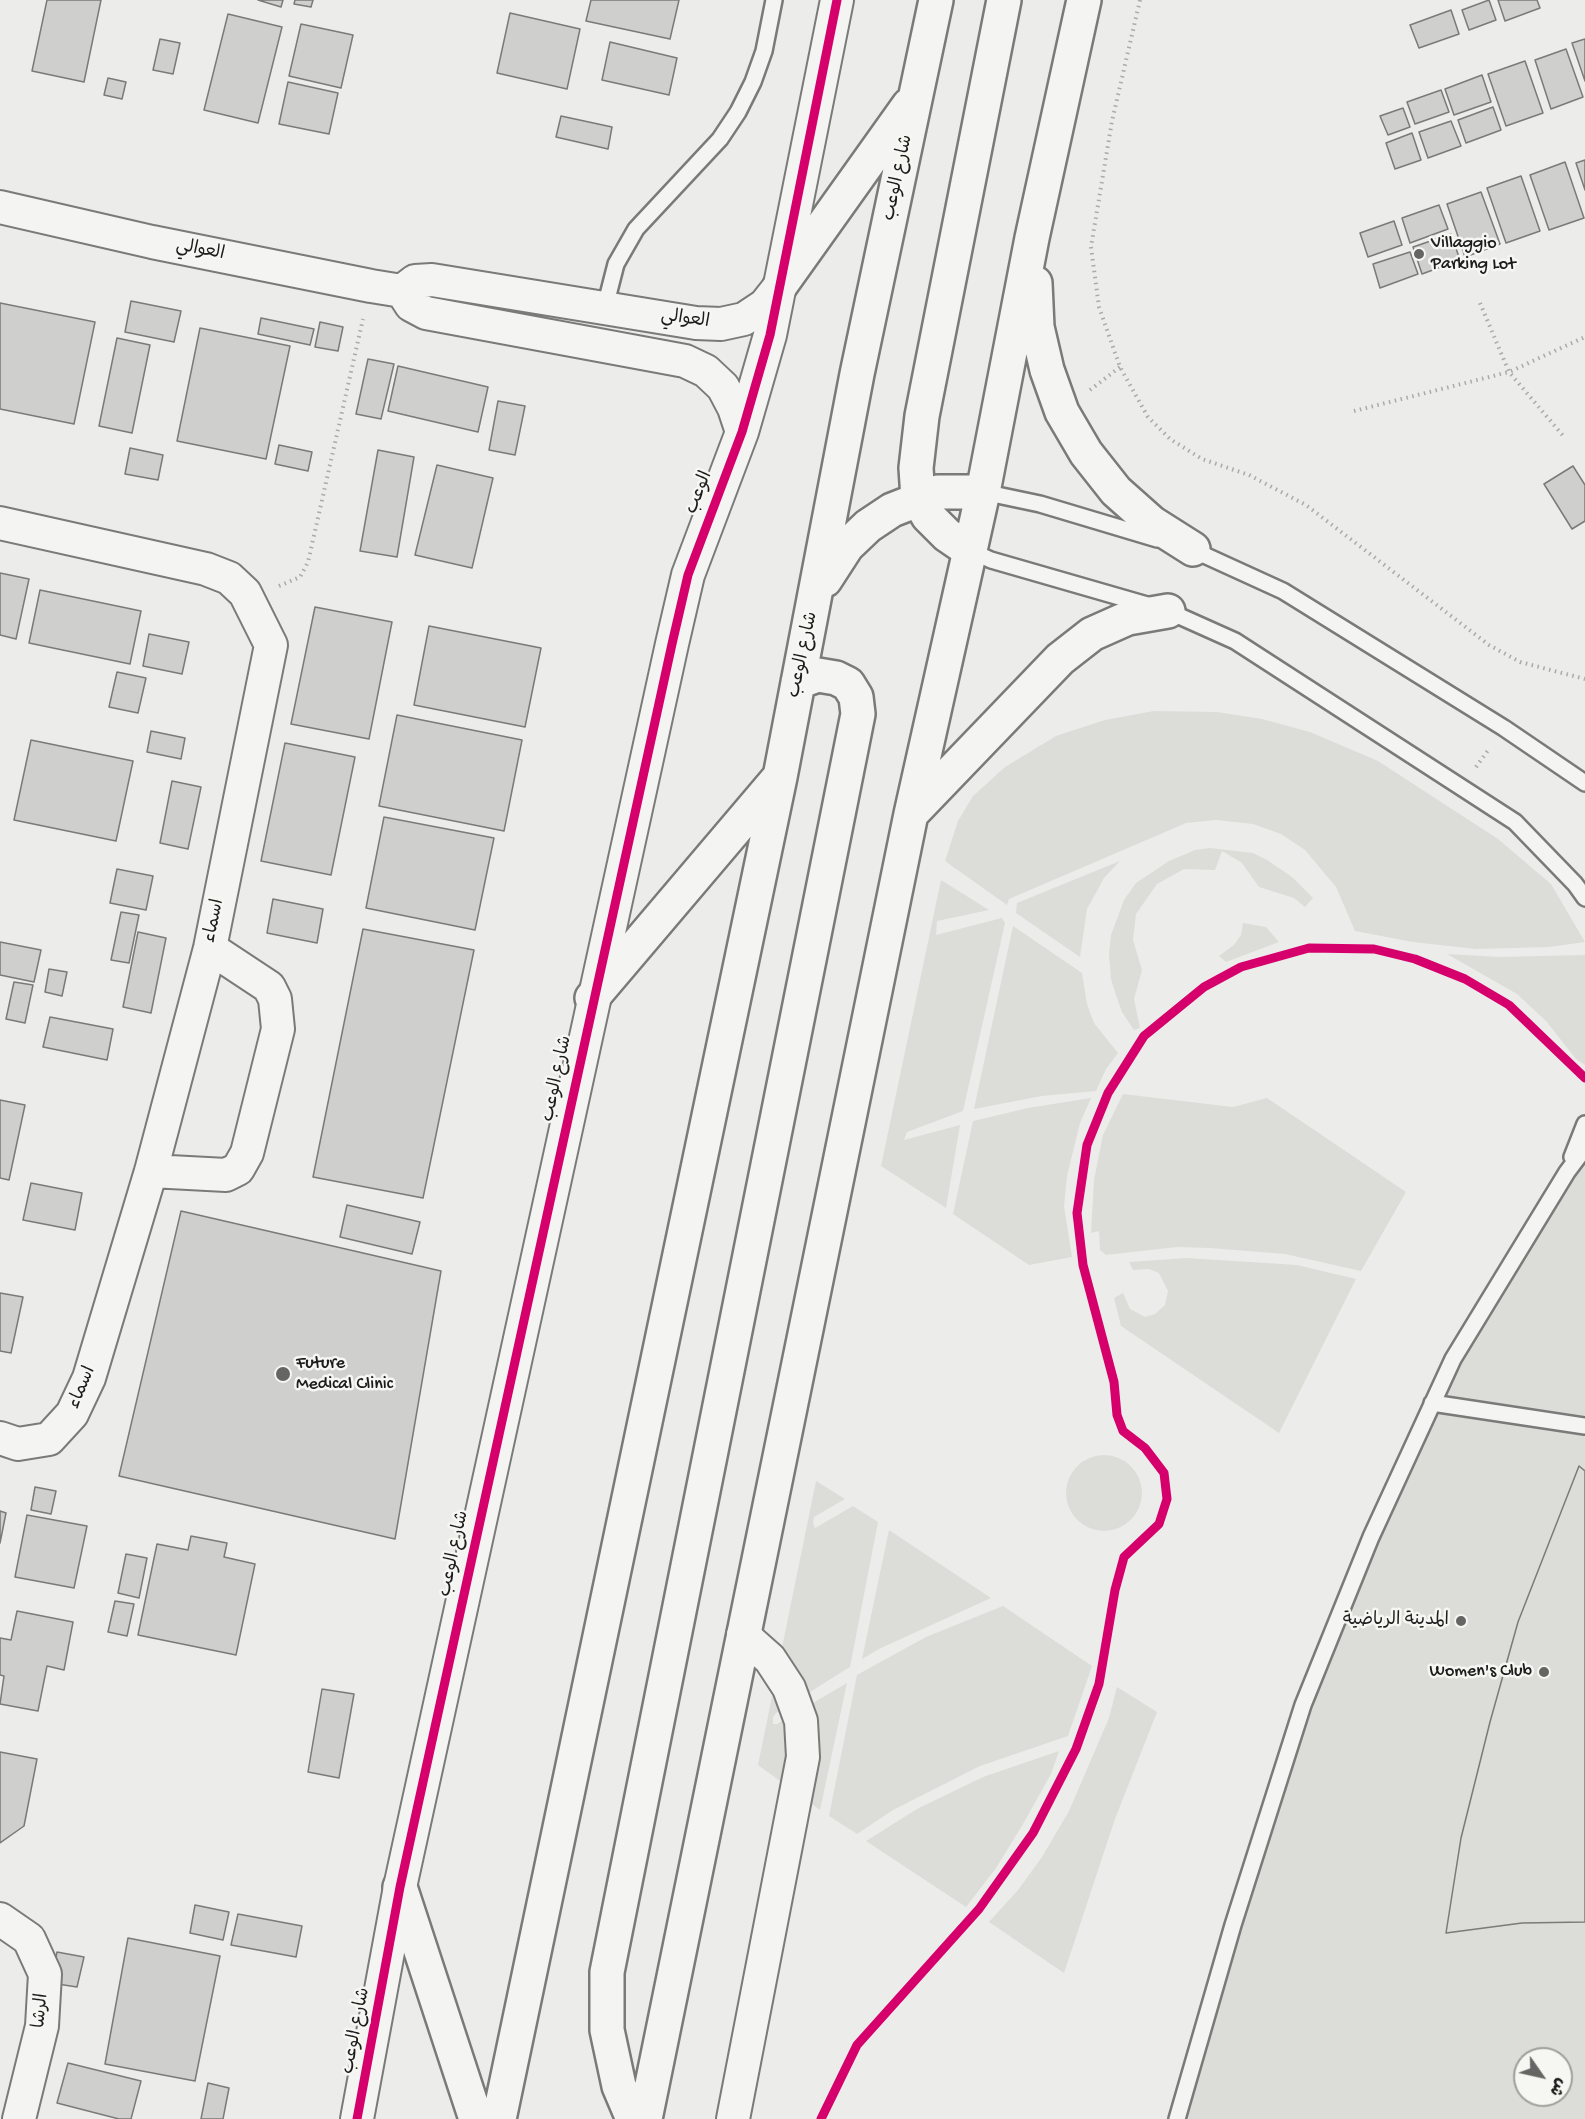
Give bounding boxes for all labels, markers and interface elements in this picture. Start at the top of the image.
street label: شارع الوعب [879,133,919,223]
place label: Villaggio Parking Lot [1431,233,1516,276]
street label: العوالي [174,236,226,266]
marker: Villaggio Parking Lot [1412,247,1426,261]
street label: العوالي [659,306,711,334]
street label: الوعب [682,468,718,518]
street label: شارع الوعب [784,610,824,700]
street label: اسماء [200,897,230,945]
street label: شارع الوعب [538,1034,578,1124]
place label: Future Medical Clinic [296,1353,393,1396]
street label: اسماء [64,1363,102,1413]
marker: Future Medical Clinic [274,1365,292,1383]
street label: شارع الوعب [435,1509,475,1599]
place label: المدينة الرياضية [1343,1610,1449,1632]
marker: المدينة الرياضية [1454,1614,1468,1628]
place label: Women's Club [1430,1661,1532,1683]
marker: Women's Club [1537,1665,1551,1679]
street label: شارع الوعب [338,1986,376,2076]
street label: الرشا [29,1993,55,2029]
north arrow [1513,2047,1573,2107]
text: ش [1544,2074,1569,2099]

